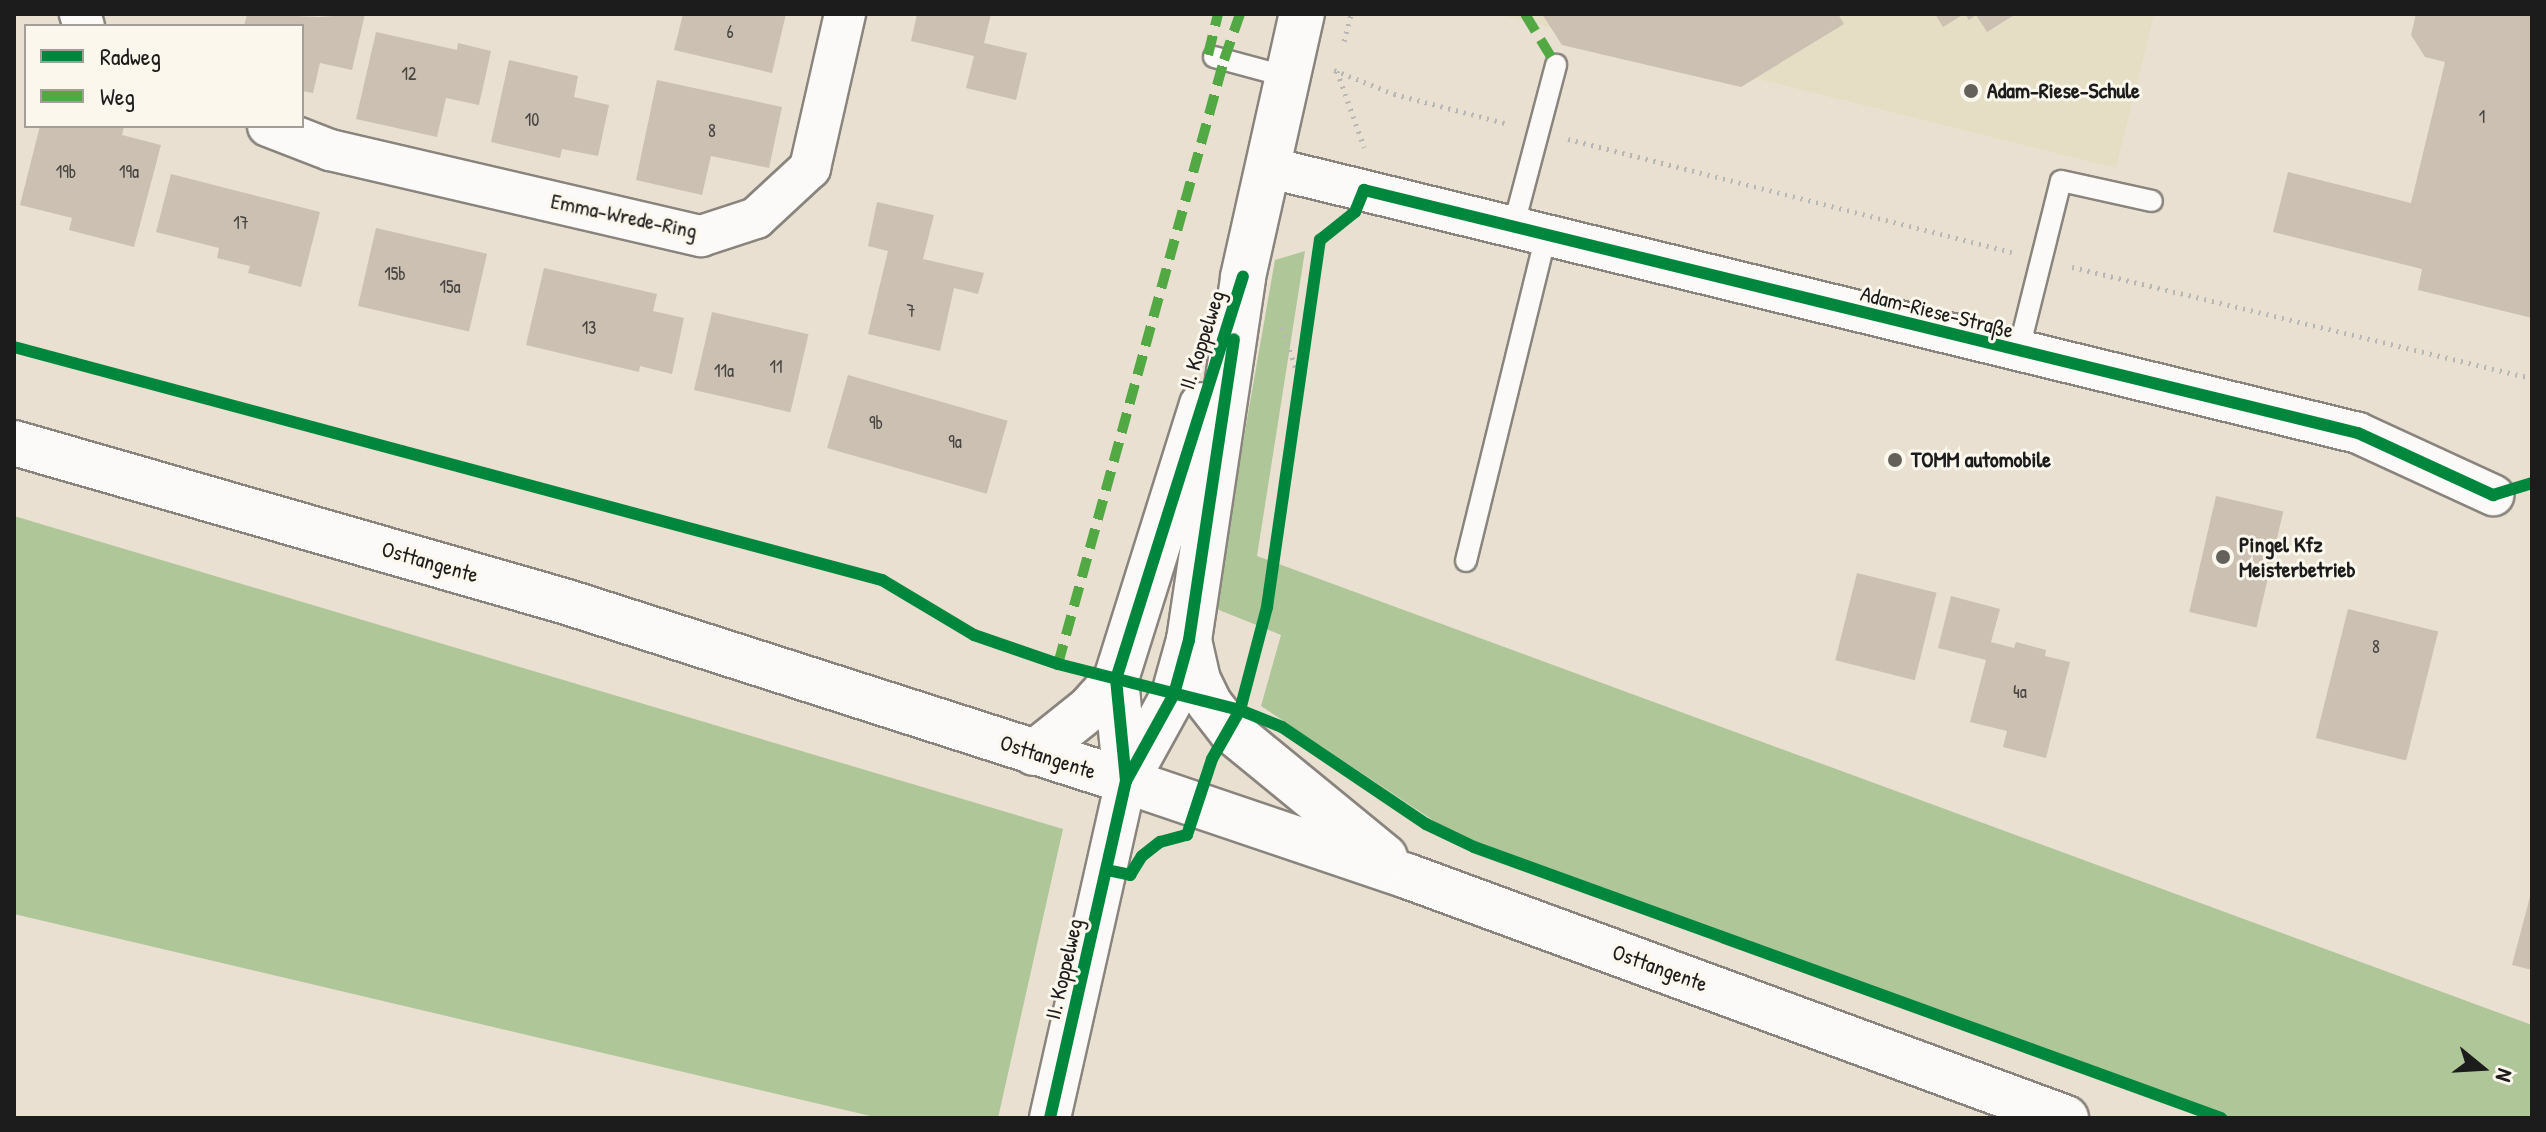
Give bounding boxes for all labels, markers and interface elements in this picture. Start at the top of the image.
house number: 6 [726,21,734,43]
legend [24,24,304,128]
text: Radweg [100,40,161,72]
house number: 12 [402,63,416,85]
place label: Adam-Riese-Schule [1987,78,2140,104]
text: Weg [100,80,135,112]
marker: Adam-Riese-Schule [1962,82,1980,100]
house number: 1 [2479,106,2485,128]
house number: 10 [525,109,539,131]
house number: 8 [708,120,716,142]
house number: 19b [56,161,76,183]
house number: 19a [119,161,139,183]
street label: Emma-Wrede-Ring [548,188,700,244]
house number: 17 [233,212,249,234]
house number: 15b [384,263,406,285]
house number: 15a [439,276,461,298]
street label: Adam-Riese-Straße [1858,280,2016,344]
street label: II. Koppelweg [1174,287,1230,393]
house number: 7 [907,300,915,322]
house number: 13 [582,317,596,339]
house number: 11 [769,356,783,378]
house number: 11a [714,360,734,382]
house number: 9b [869,412,883,434]
house number: 9a [948,431,962,453]
place label: TOMM automobile [1911,447,2051,473]
marker: TOMM automobile [1886,451,1904,469]
place label: Pingel Kfz Meisterbetrieb [2239,531,2356,582]
street label: Osttangente [379,536,481,588]
marker: Pingel Kfz Meisterbetrieb [2214,548,2232,566]
house number: 8 [2372,636,2380,658]
house number: 4a [2013,681,2027,703]
street label: Osttangente [997,729,1099,785]
street label: II. Koppelweg [1040,916,1088,1022]
street label: Osttangente [1609,939,1711,997]
north arrow [2442,1028,2522,1108]
text: N [2489,1065,2521,1086]

